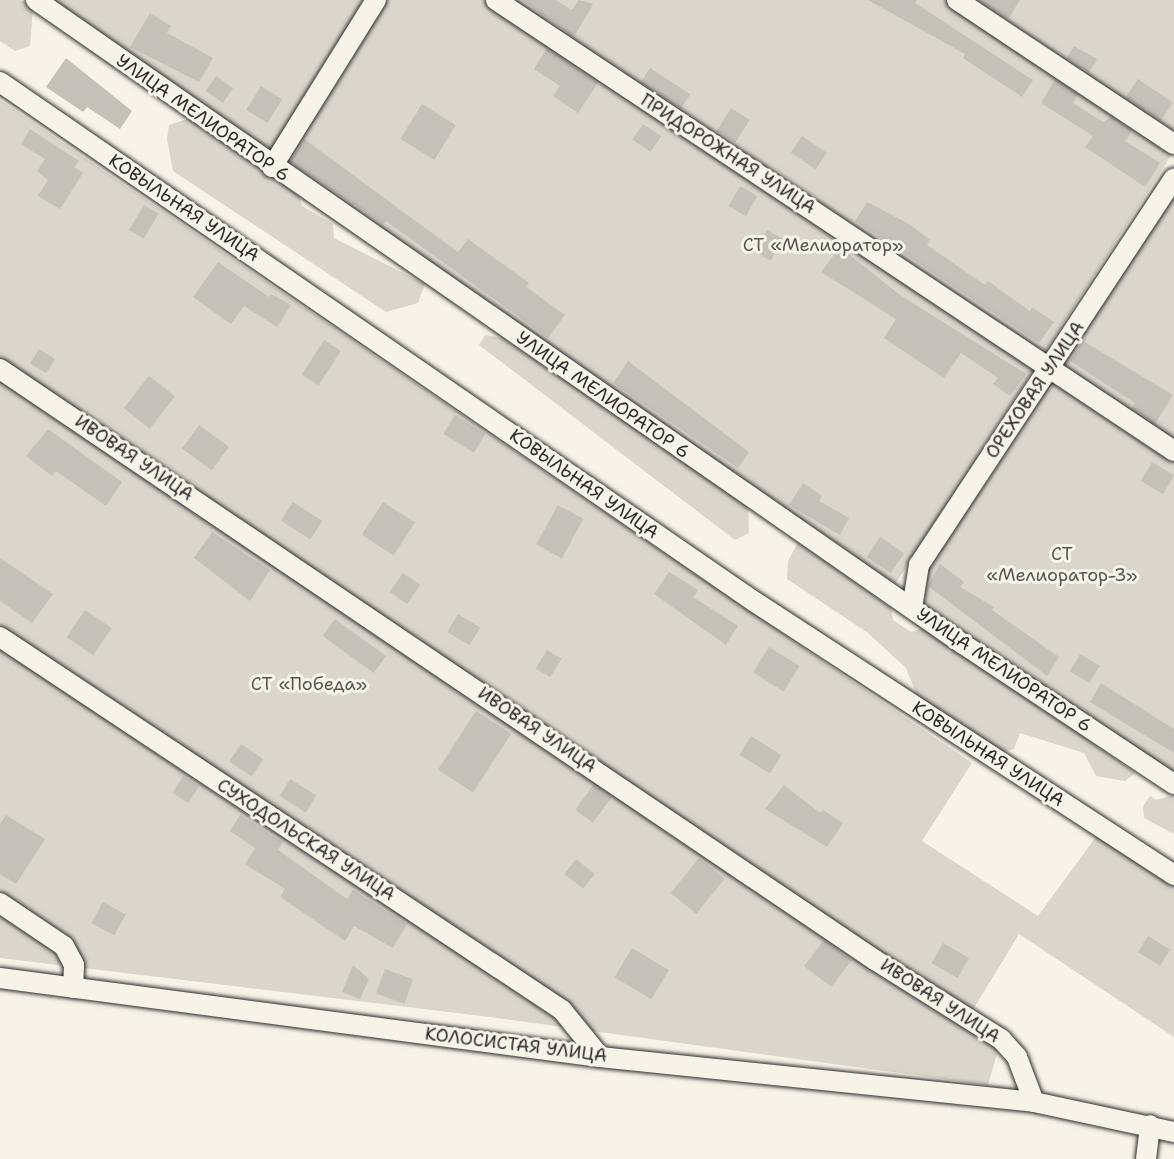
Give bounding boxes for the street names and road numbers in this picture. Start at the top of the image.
street label: УЛИЦА МЕЛИОРАТОР 6 [112,50,294,186]
street label: ПРИДОРОЖНАЯ УЛИЦА [636,89,820,219]
street label: КОВЫЛЬНАЯ УЛИЦА [105,150,263,266]
street label: ОРЕХОВАЯ УЛИЦА [981,317,1089,463]
street label: УЛИЦА МЕЛИОРАТОР 6 [512,327,694,463]
street label: ИВОВАЯ УЛИЦА [71,410,197,506]
street label: КОВЫЛЬНАЯ УЛИЦА [505,424,663,544]
street label: УЛИЦА МЕЛИОРАТОР 6 [912,603,1096,737]
street label: ИВОВАЯ УЛИЦА [474,682,600,778]
street label: КОВЫЛЬНАЯ УЛИЦА [908,697,1068,811]
street label: СУХОДОЛЬСКАЯ УЛИЦА [213,774,399,906]
street label: ИВОВАЯ УЛИЦА [876,954,1004,1048]
street label: КОЛОСИСТАЯ УЛИЦА [424,1023,608,1067]

